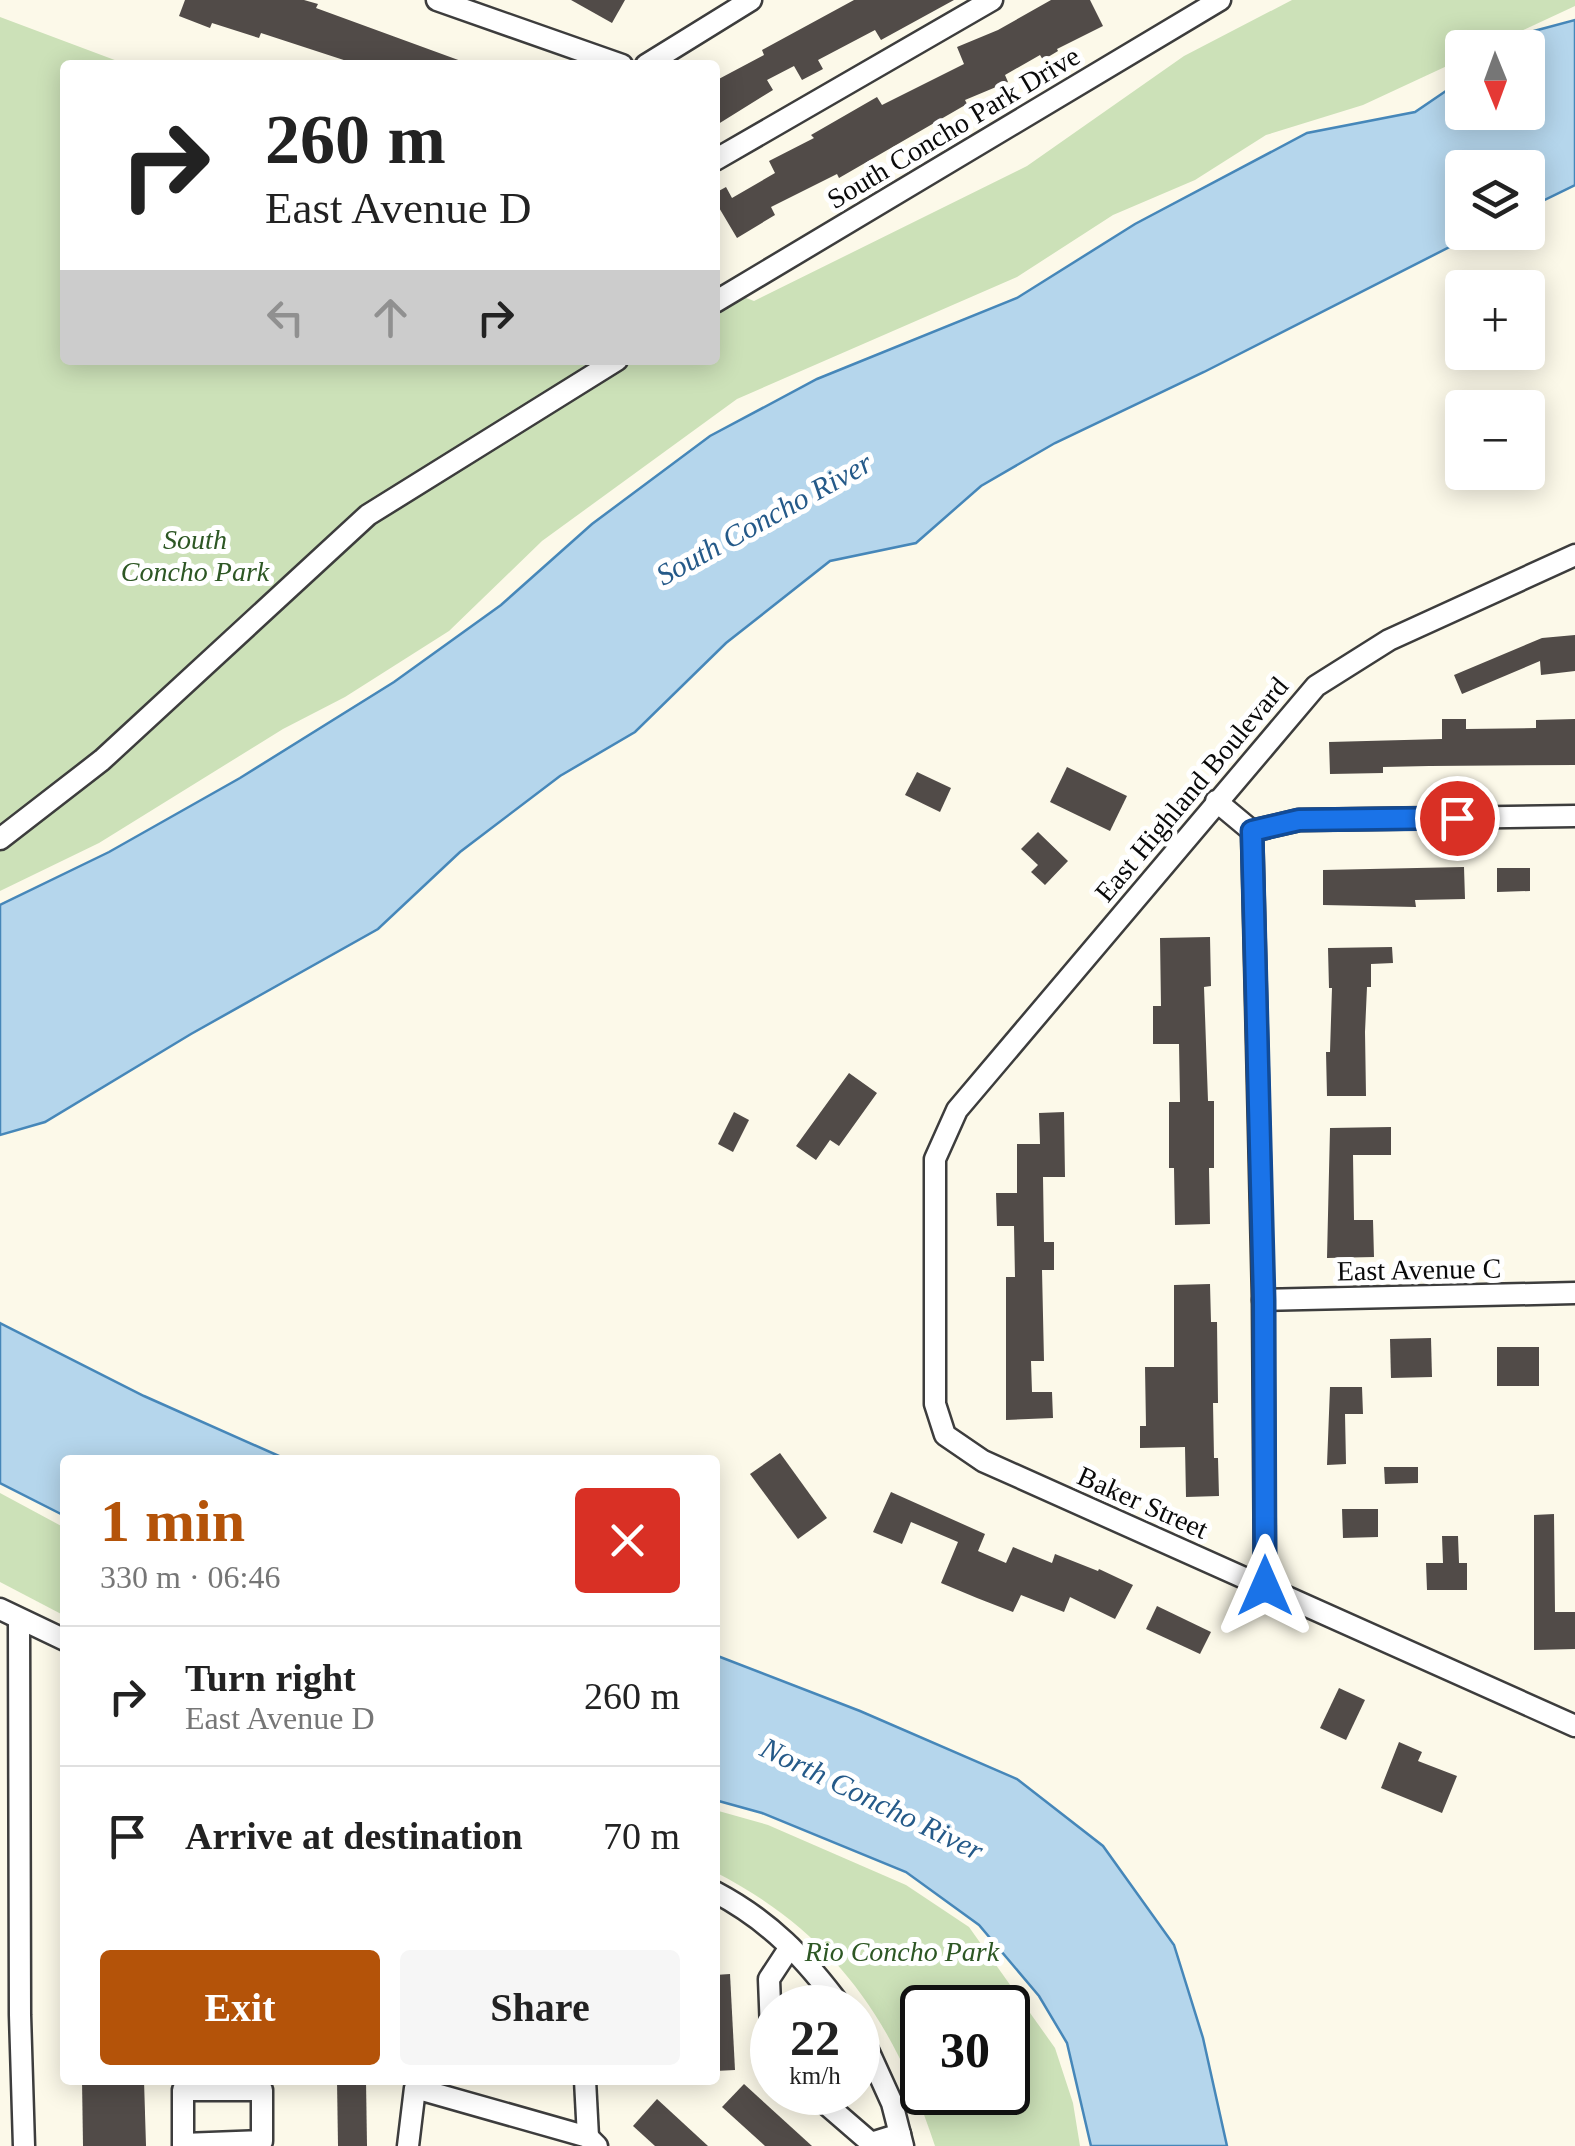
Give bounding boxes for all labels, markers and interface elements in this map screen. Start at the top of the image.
north arrow [1445,30,1545,130]
map controls [1445,30,1545,490]
street label: South Concho Park Drive [822,40,1085,215]
icon: right [100,100,230,230]
text: 260 m [265,101,446,178]
button: layers [1445,150,1545,250]
text: East Avenue D [265,183,532,233]
button: + [1445,270,1545,370]
icon: left [258,290,313,345]
icon: ahead [363,290,418,345]
icon: right [468,290,523,345]
button: − [1445,390,1545,490]
water label: South Concho River [650,445,878,592]
park label: South Concho Park [121,524,270,587]
street label: East Highland Boulevard [1089,671,1294,908]
pin [1415,776,1500,861]
icon: arrive [1430,791,1485,846]
street label: East Avenue C [1337,1253,1501,1286]
street label: Baker Street [1073,1460,1213,1545]
text: 1 min [100,1488,245,1554]
button: close [575,1488,680,1593]
position arrow [1213,1534,1317,1638]
text: 330 m · 06:46 [100,1559,280,1595]
text: Turn right [185,1657,356,1699]
icon: right [100,1669,155,1724]
text: 260 m [584,1675,680,1717]
text: East Avenue D [185,1700,375,1736]
water label: North Concho River [755,1730,989,1867]
icon: arrive [100,1809,155,1864]
text: Arrive at destination [185,1815,523,1857]
text: 70 m [603,1815,680,1857]
park label: Rio Concho Park [804,1936,1000,1967]
button: Exit [100,1950,380,2065]
button: Share [400,1950,680,2065]
speed limit sign: 30 [900,1985,1030,2115]
text: 22 [790,2010,840,2066]
text: km/h [789,2062,841,2089]

